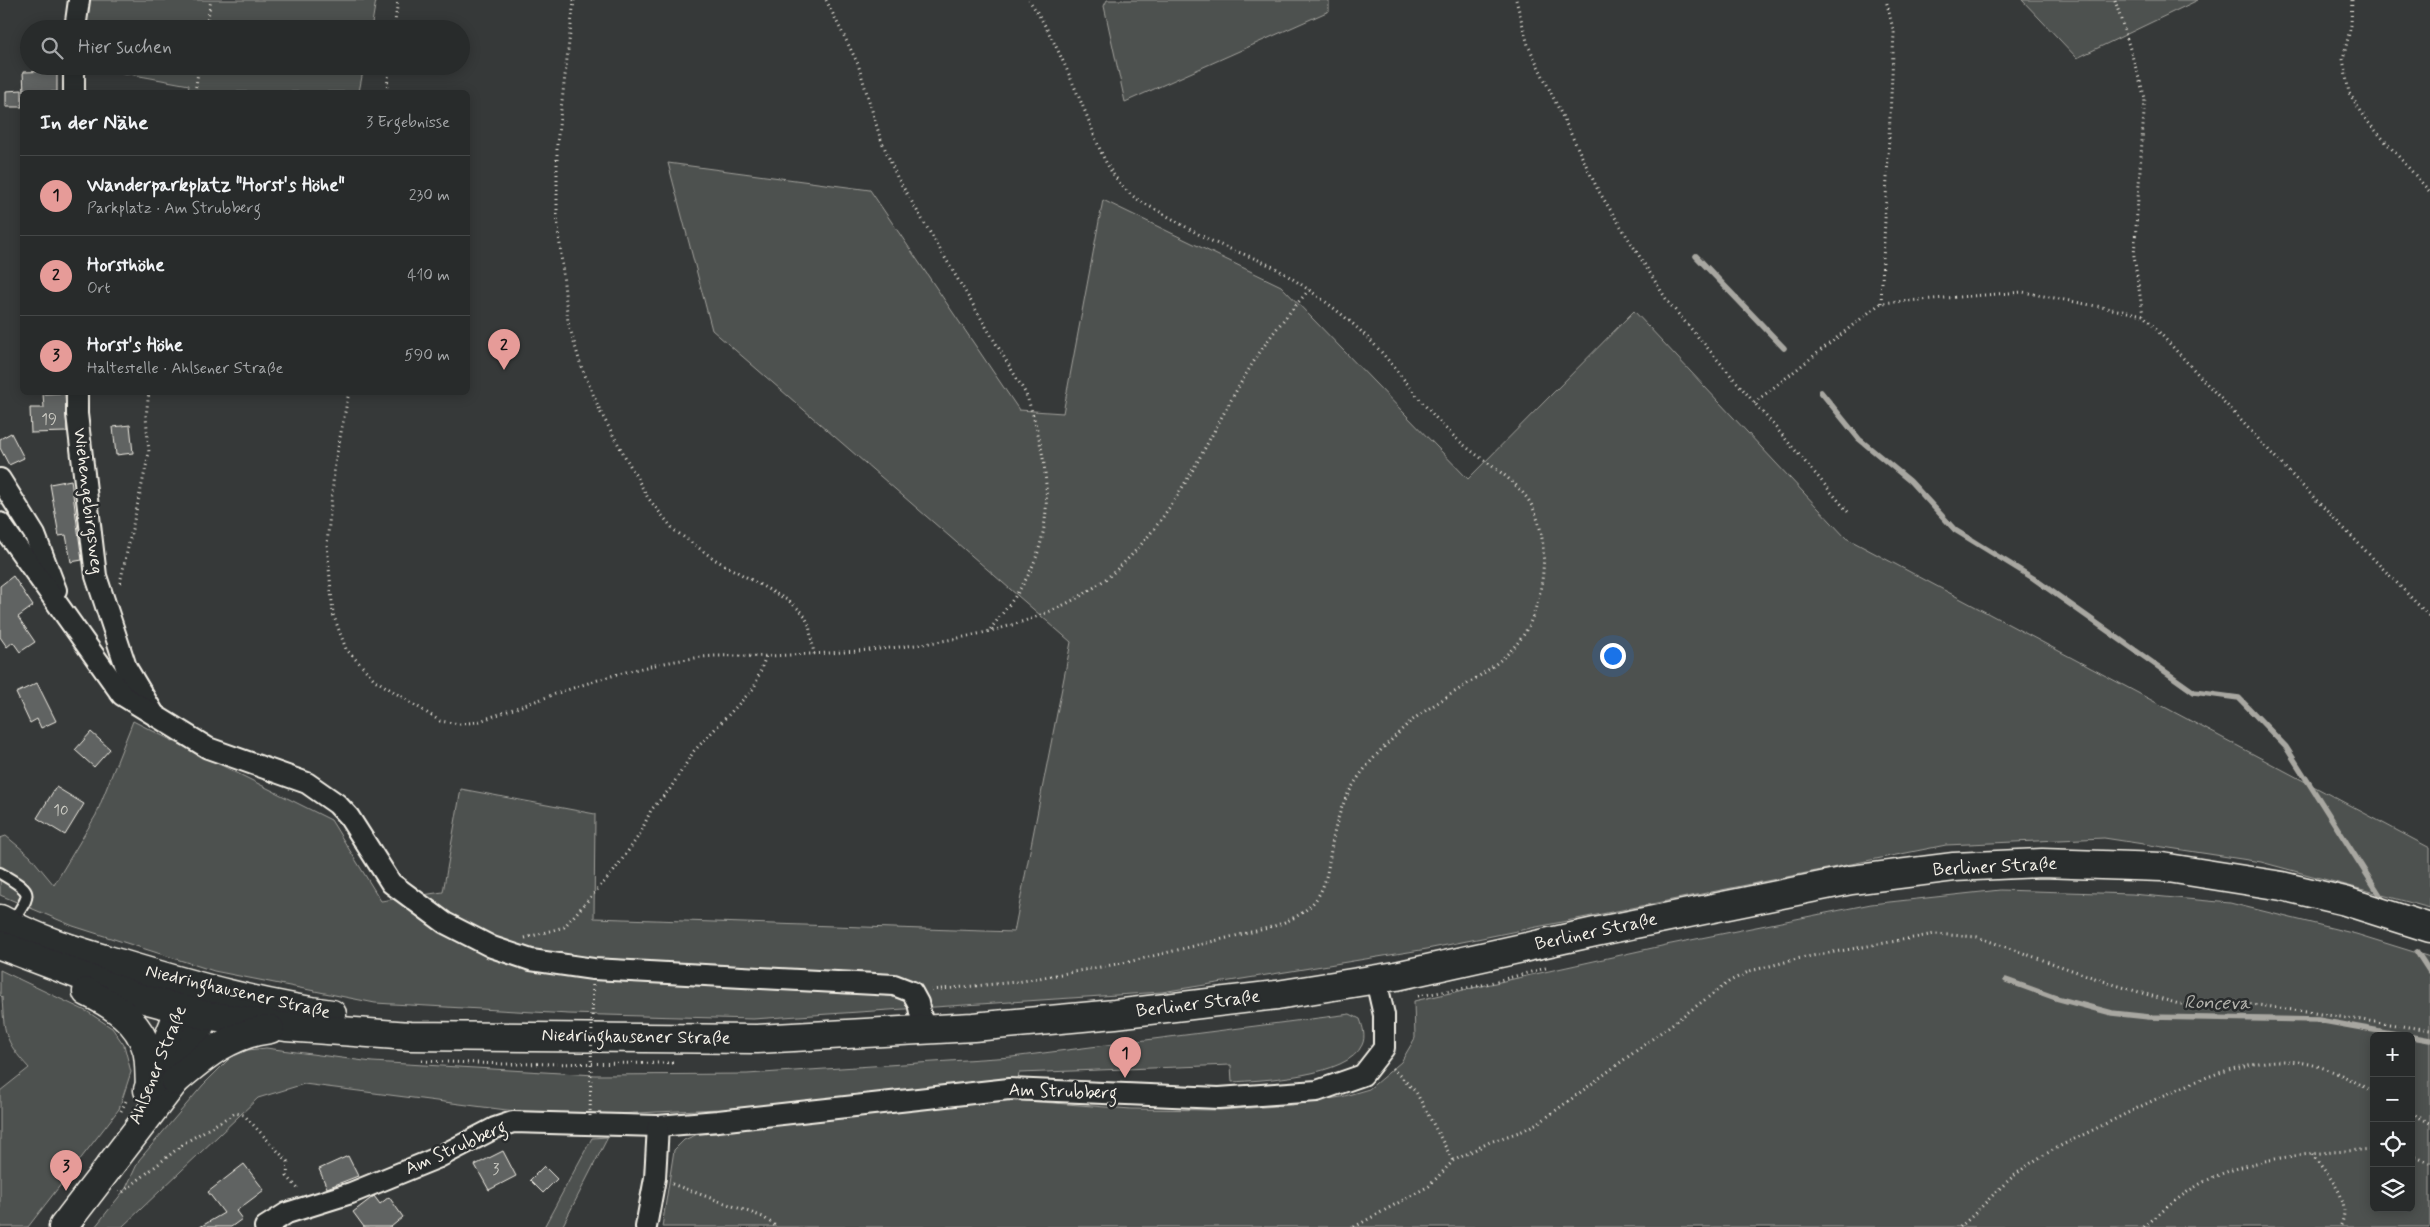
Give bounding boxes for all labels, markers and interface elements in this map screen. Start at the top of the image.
search box [20,20,470,75]
icon: search [38,34,66,62]
text: Hier suchen [78,35,172,60]
text: In der Nähe [40,109,148,137]
text: 3 Ergebnisse [366,112,450,133]
text: Wanderparkplatz "Horst's Höhe" [87,173,345,198]
text: 1 [52,185,60,206]
text: 230 m [409,185,450,206]
text: Parkplatz · Am Strubberg [87,198,261,219]
text: Horsthöhe [87,253,164,278]
text: 2 [52,265,60,286]
text: 410 m [407,265,450,286]
text: Ort [87,278,111,299]
pin: 2 [488,329,520,370]
text: Horst's Höhe [87,333,183,358]
text: 3 [52,345,60,366]
text: 590 m [404,345,450,366]
text: Haltestelle · Ahlsener Straße [87,358,283,379]
house number: 19 [41,410,57,430]
street label: Wiehengebirgsweg [67,426,109,576]
your location [1600,643,1626,669]
house number: 10 [53,801,69,821]
street label: Berliner Straße [1932,852,2058,882]
street label: Berliner Straße [1533,907,1660,957]
street label: Niedringhausener Straße [143,959,333,1027]
street label: Berliner Straße [1135,984,1261,1023]
water label: Ronceva [2184,990,2251,1016]
street label: Ahlsener Straße [123,1002,193,1128]
street label: Niedringhausener Straße [541,1023,731,1053]
map controls [2370,1032,2415,1212]
button: + [2370,1032,2415,1077]
pin: 1 [1109,1037,1141,1078]
button: − [2370,1077,2415,1122]
street label: Am Strubberg [1008,1078,1118,1108]
street label: Am Strubberg [401,1115,511,1183]
button: locate [2370,1122,2415,1167]
pin: 3 [50,1150,82,1191]
house number: 3 [493,1160,500,1180]
button: layers [2370,1167,2415,1212]

